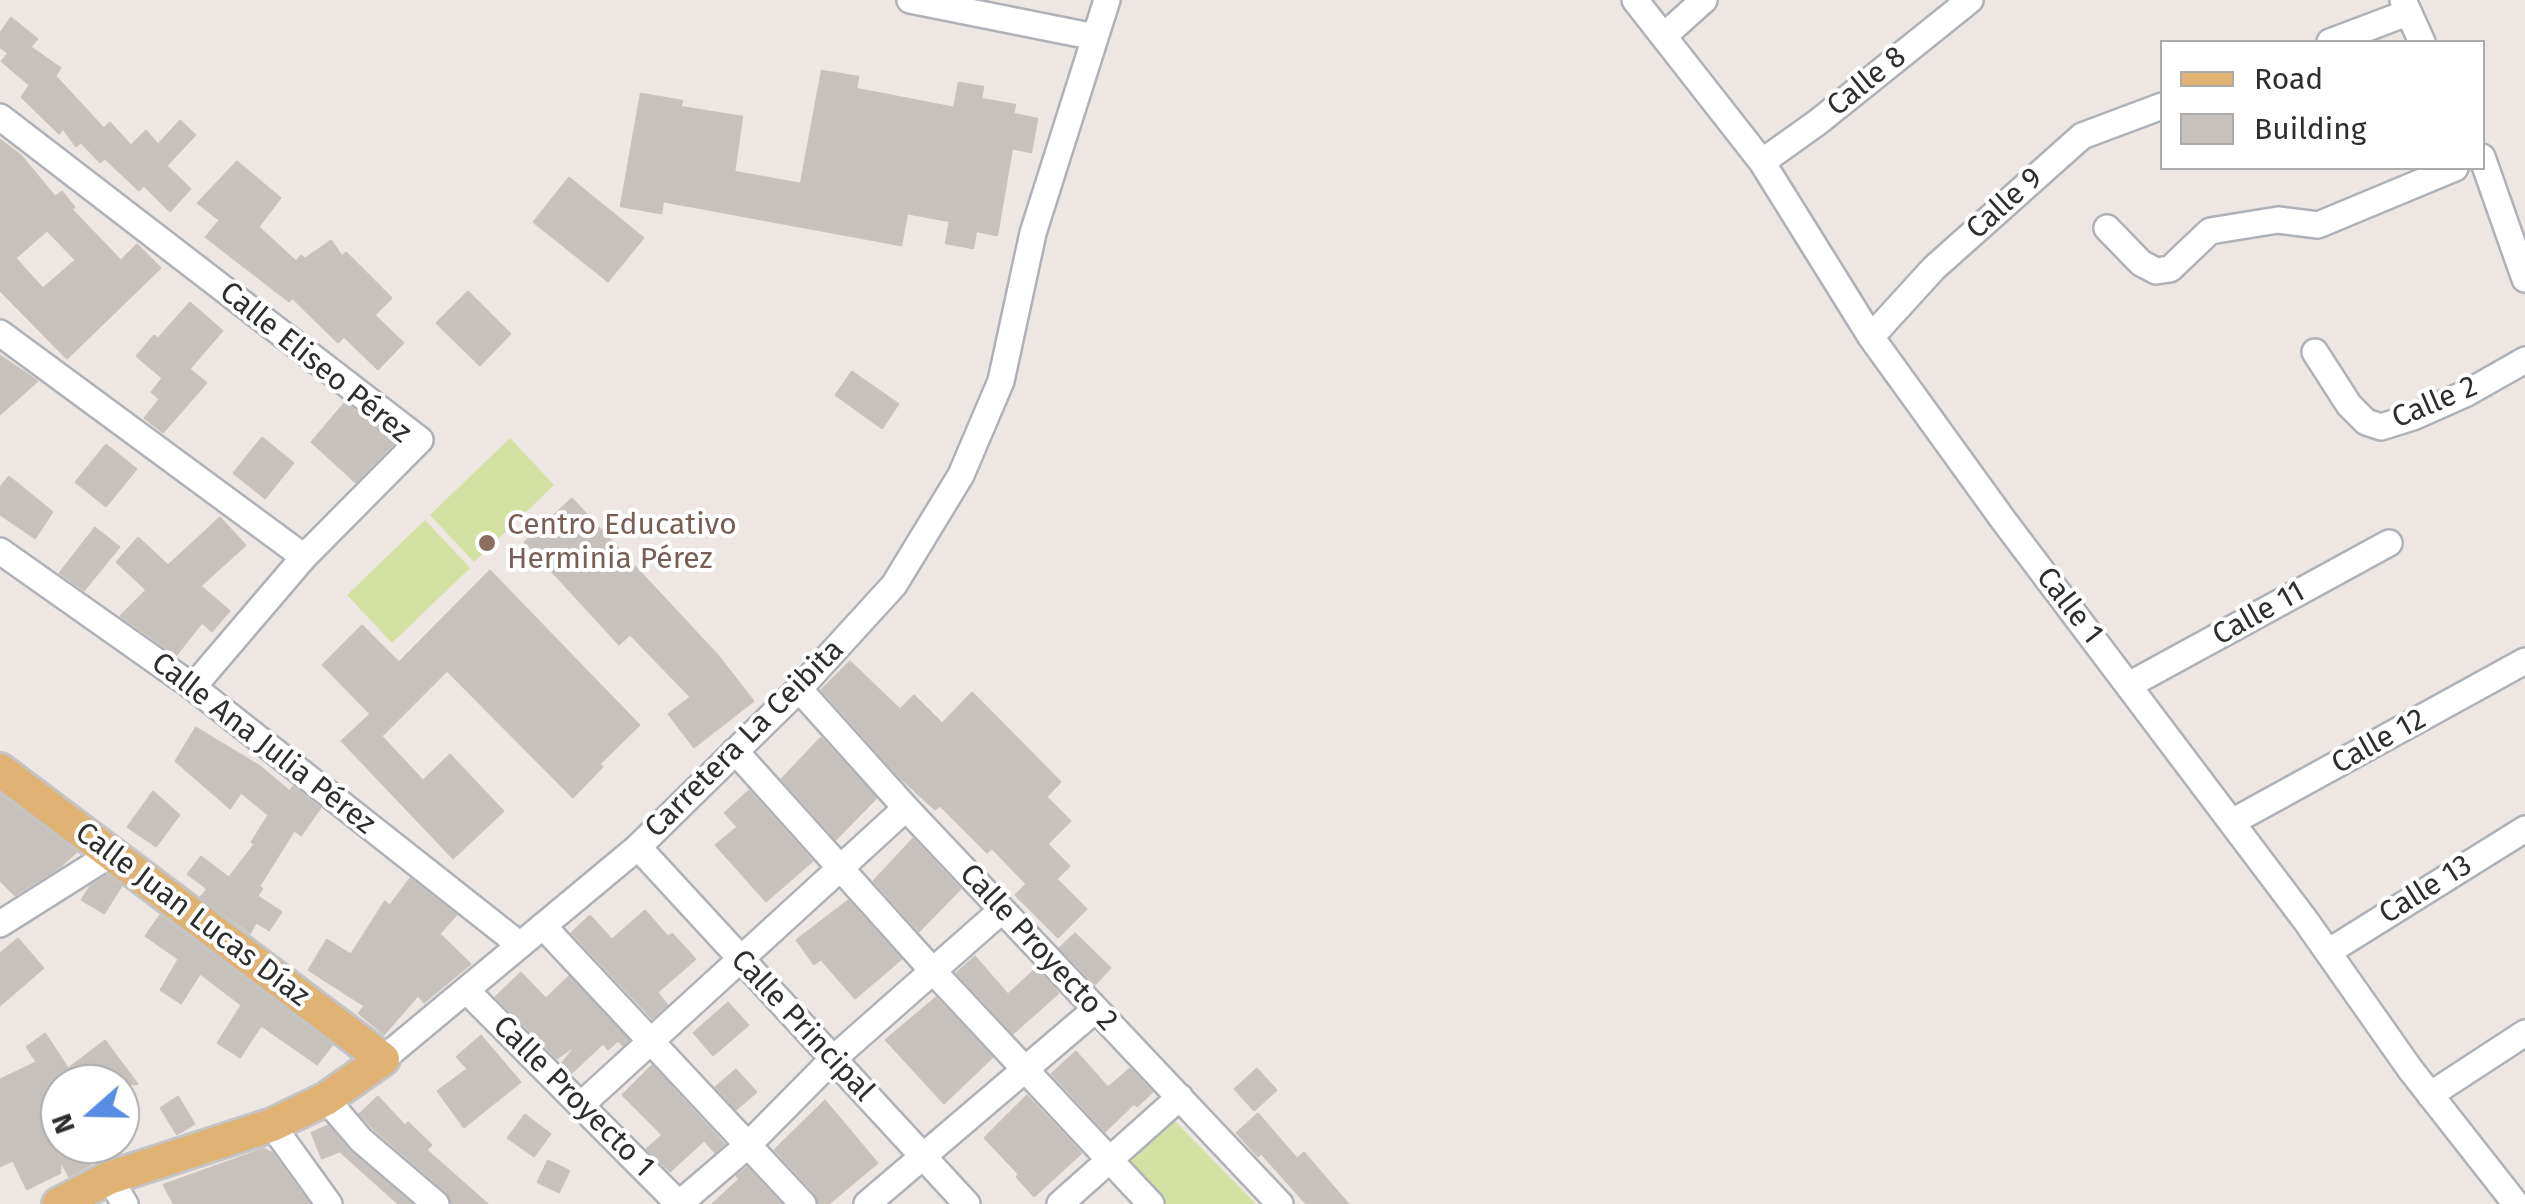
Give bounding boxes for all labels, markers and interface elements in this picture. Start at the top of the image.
street label: Calle 8 [1820,39,1914,125]
legend [2160,40,2485,170]
text: Road [2254,61,2323,97]
text: Building [2254,111,2366,147]
street label: Calle 9 [1960,161,2050,247]
street label: Calle Eliseo Pérez [212,275,418,451]
street label: Calle 2 [2387,369,2483,437]
place label: Centro Educativo Herminia Pérez [507,508,737,578]
marker: Centro Educativo Herminia Pérez [476,532,498,554]
street label: Calle 1 [2028,561,2110,651]
street label: Calle 11 [2207,574,2311,654]
street label: Carretera La Ceibita [638,632,852,846]
street label: Calle Ana Julia Pérez [144,645,382,843]
street label: Calle 12 [2326,702,2432,782]
street label: Calle Juan Lucas Díaz [68,815,316,1015]
street label: Calle 13 [2373,848,2479,932]
street label: Calle Proyecto 2 [951,857,1125,1039]
street label: Calle Principal [723,943,881,1109]
street label: Calle Proyecto 1 [485,1009,661,1185]
north arrow [40,1064,140,1164]
text: N [45,1109,82,1138]

